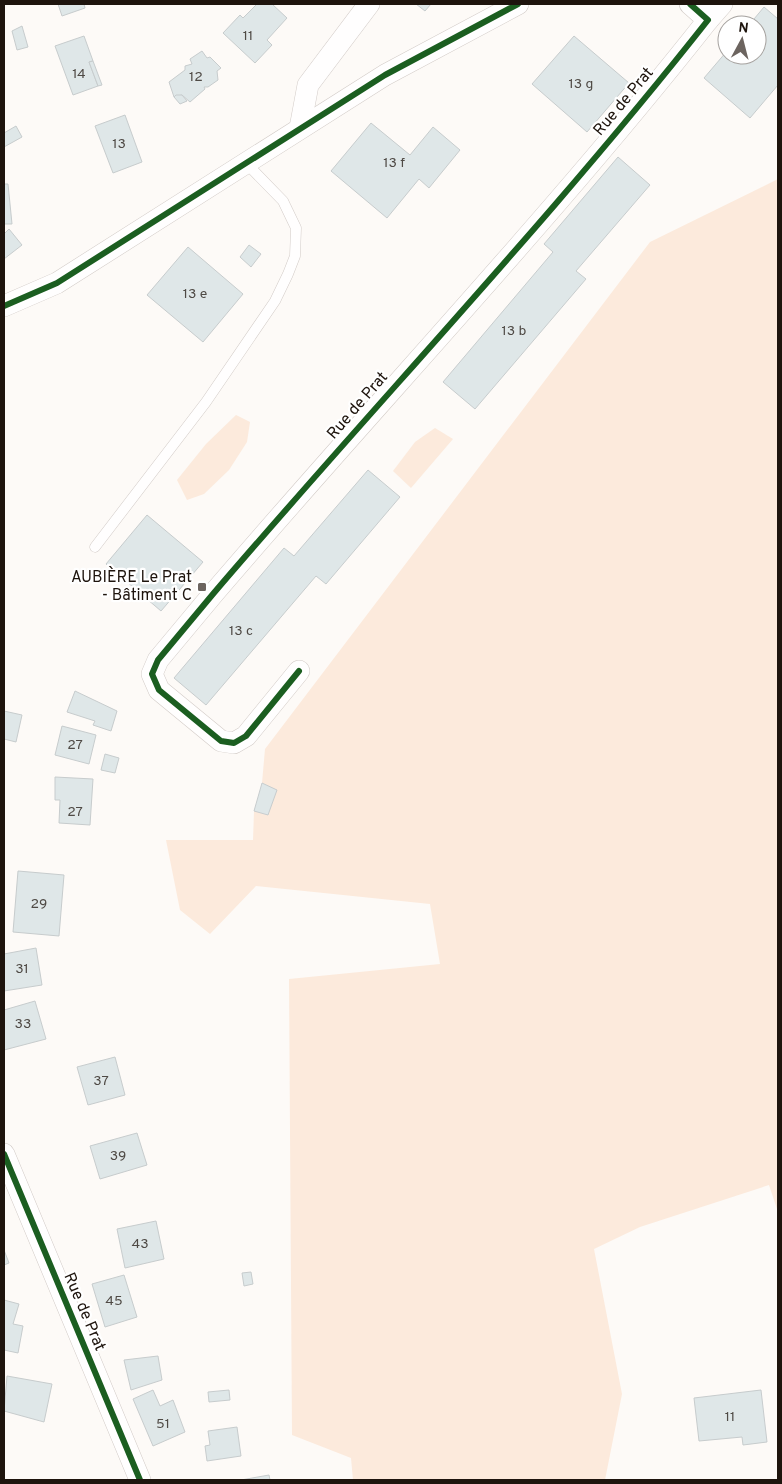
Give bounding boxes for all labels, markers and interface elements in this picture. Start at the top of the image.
north arrow [717,15,767,65]
text: N [737,20,749,38]
house number: 11 [243,28,253,45]
street label: Rue de Prat [590,64,658,140]
house number: 14 [72,66,86,83]
house number: 12 [189,69,203,86]
house number: 13 g [569,76,593,93]
house number: 13 [112,136,126,153]
house number: 13 f [383,155,405,172]
house number: 13 e [183,286,207,303]
house number: 13 b [502,323,527,340]
street label: Rue de Prat [323,368,393,444]
place label: AUBIÈRE Le Prat - Bâtiment C [71,566,192,606]
marker: AUBIÈRE Le Prat - Bâtiment C [196,581,208,593]
house number: 13 c [229,623,253,640]
house number: 27 [67,737,83,754]
house number: 27 [67,804,83,821]
house number: 29 [31,896,47,913]
house number: 31 [15,961,29,978]
house number: 33 [15,1016,31,1033]
house number: 37 [93,1073,109,1090]
house number: 39 [110,1148,126,1165]
house number: 43 [131,1236,149,1253]
street label: Rue de Prat [59,1270,109,1354]
house number: 45 [105,1293,123,1310]
house number: 11 [725,1409,735,1426]
house number: 51 [156,1416,170,1433]

